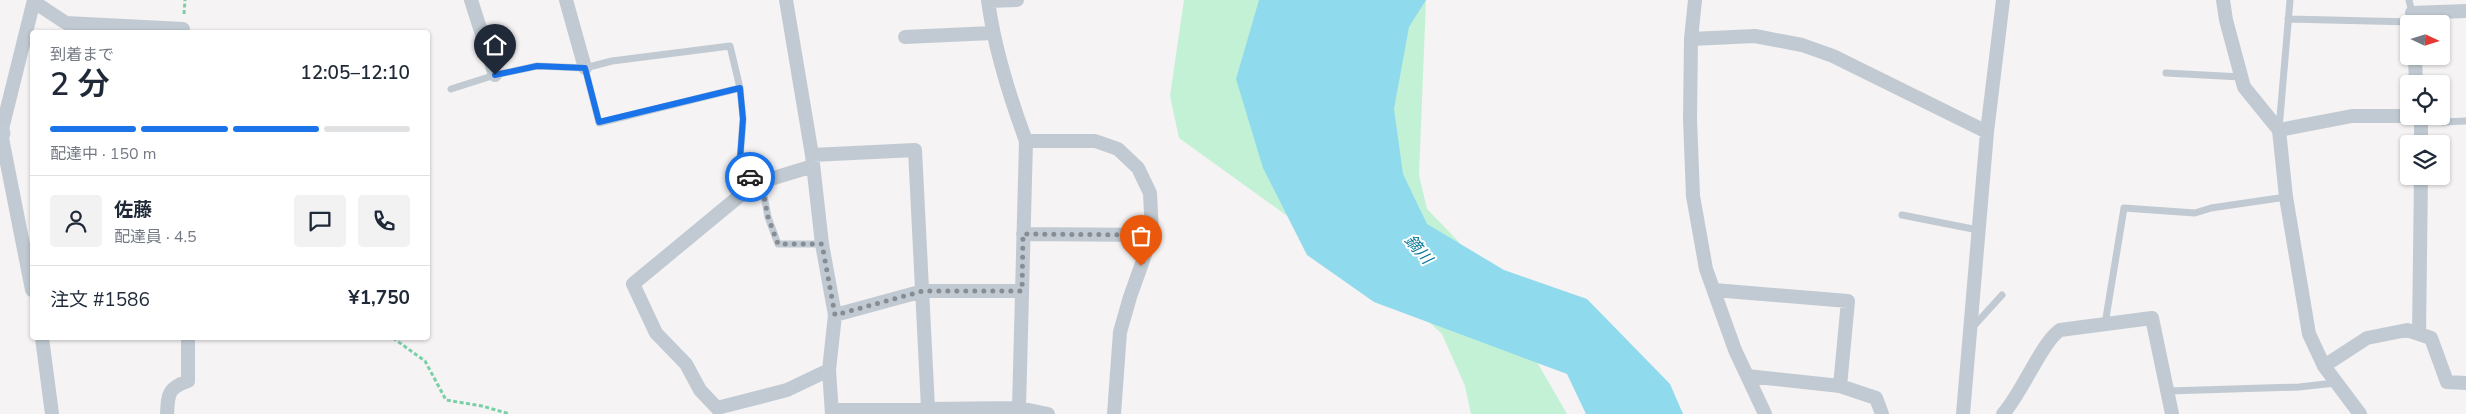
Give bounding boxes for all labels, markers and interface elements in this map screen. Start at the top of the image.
north arrow [2400,15,2450,65]
map controls [2400,15,2450,185]
pin [474,24,516,75]
icon: home [481,31,509,59]
text: 到着まで [50,44,114,66]
text: 12:05–12:10 [300,60,410,86]
text: 2 分 [50,63,110,106]
button: locate [2400,75,2450,125]
button: layers [2400,135,2450,185]
text: 配達中 · 150 m [50,143,156,165]
courier [725,152,775,202]
icon: car [736,163,764,191]
button: person [50,195,102,247]
button: chat [294,195,346,247]
button: phone [358,195,410,247]
text: 佐藤 [114,197,152,223]
pin [1120,215,1162,266]
icon: bag [1127,222,1155,250]
text: 配達員 · 4.5 [114,226,197,248]
water label: 鏑川 [1400,230,1438,270]
text: ¥1,750 [348,285,410,311]
text: 注文 #1586 [50,287,150,313]

